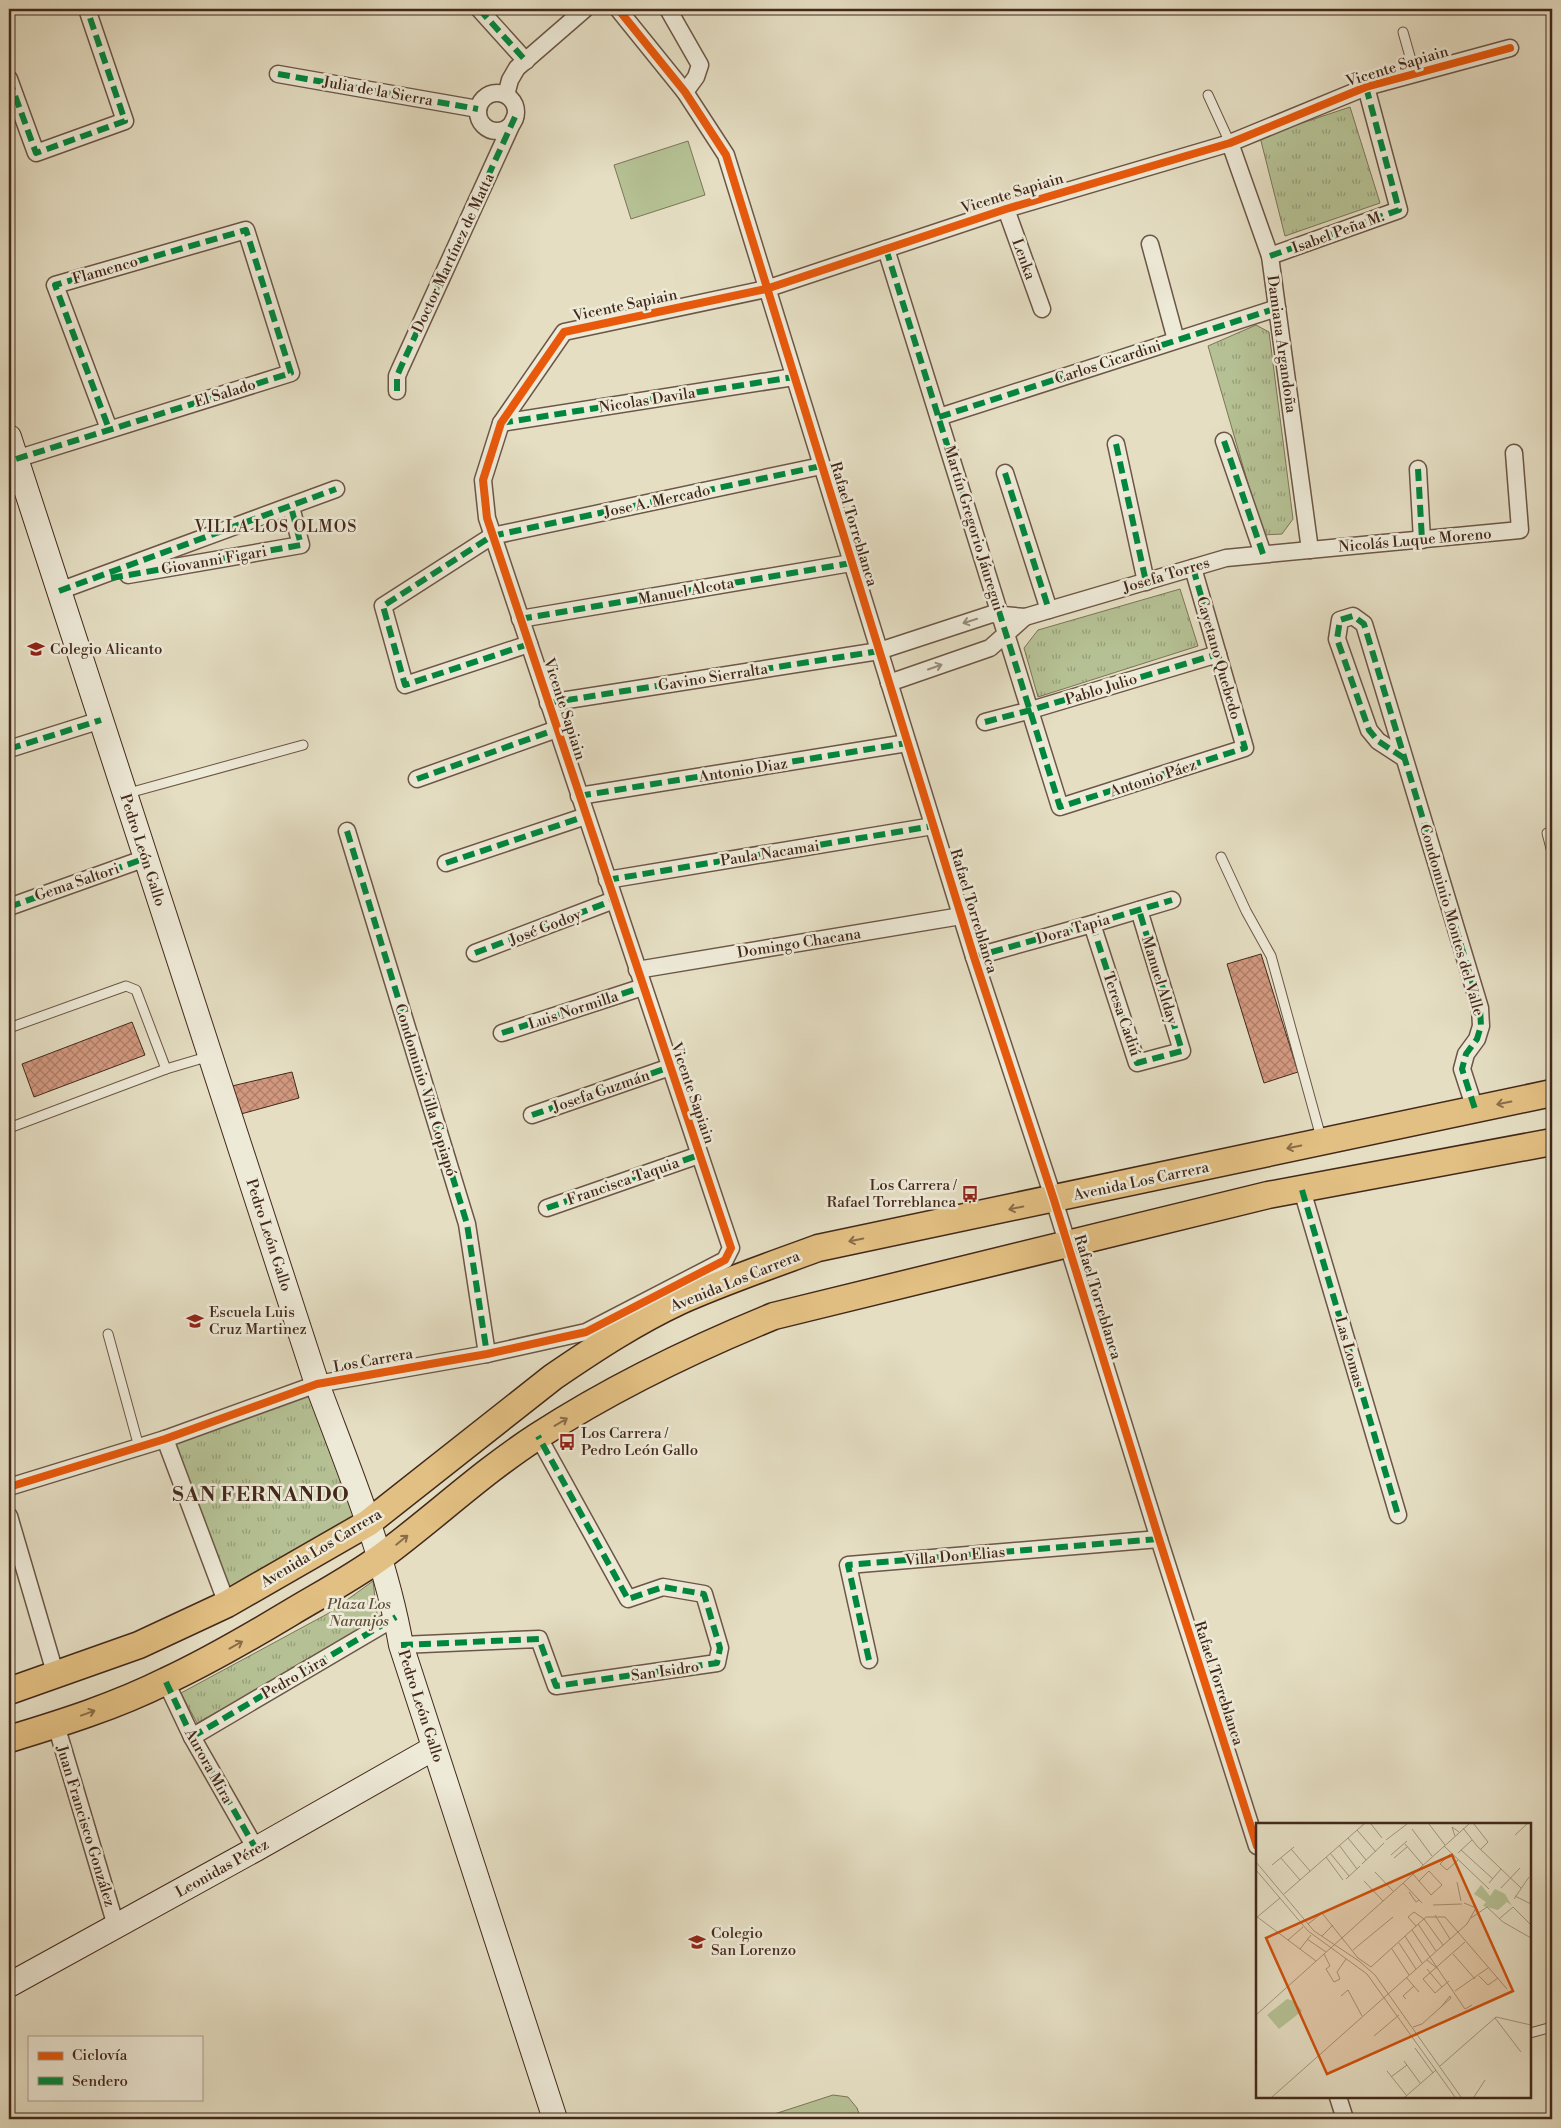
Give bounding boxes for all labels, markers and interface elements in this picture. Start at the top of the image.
street label: Vicente Sapiain [1343,42,1451,91]
street label: Julia de la Sierra [320,72,435,111]
street label: Vicente Sapiain [958,169,1066,218]
street label: Doctor Martínez de Matta [408,170,499,336]
street label: Isabel Peña M. [1290,207,1387,258]
street label: Lenka [1007,236,1040,283]
street label: Flamenco [70,252,140,289]
street label: Damiana Argandoña [1262,274,1301,415]
street label: Vicente Sapiain [570,285,679,326]
street label: Carlos Cicardini [1053,336,1164,389]
street label: El Salado [192,375,258,412]
street label: Nicolas Davila [597,383,697,417]
street label: Martín Gregorio Jáuregui [939,443,1008,613]
street label: Rafael Torreblanca [826,459,882,589]
street label: Jose A. Mercado [601,481,712,522]
district label: VILLA LOS OLMOS [194,517,357,537]
street label: Nicolás Luque Moreno [1338,524,1492,557]
street label: Giovanni Figari [160,542,268,579]
street label: Josefa Torres [1119,553,1212,598]
street label: Manuel Alcota [637,574,736,609]
street label: Cayetano Quebedo [1192,595,1245,722]
one-way arrow [963,617,978,626]
school or university icon: Colegio Alicanto [26,639,46,659]
place label: Colegio Alicanto [50,640,162,659]
street label: Vicente Sapiain [539,655,590,763]
street label: Gavino Sierralta [657,659,770,696]
one-way arrow [926,662,942,671]
street label: Pablo Julio [1063,670,1139,709]
street label: Antonio Diaz [696,754,789,787]
street label: Antonio Páez [1106,756,1199,802]
street label: Pedro León Gallo [115,792,170,909]
street label: Condominio Montes del Valle [1415,822,1488,1018]
street label: Paula Nacamai [719,836,821,871]
street label: Rafael Torreblanca [946,846,1002,976]
street label: Gema Saltori [32,859,122,906]
street label: José Godoy [506,905,584,950]
street label: Dora Tapia [1034,910,1113,949]
street label: Domingo Chacana [736,924,863,963]
street label: Manuel Alday [1137,934,1182,1027]
street label: Teresa Cadiú [1098,970,1145,1059]
street label: Luis Normilla [526,987,621,1034]
street label: Condominio Villa Copiapó [390,1002,461,1179]
street label: Vicente Sapiain [666,1039,719,1146]
street label: Josefa Guzmán [549,1066,652,1117]
one-way arrow [1497,1098,1513,1108]
one-way arrow [1287,1143,1303,1153]
street label: Francisca Taquia [564,1153,682,1210]
street label: Avenida Los Carrera [1071,1158,1211,1205]
place label: Los Carrera / Rafael Torreblanca [827,1176,957,1212]
street label: Pedro León Gallo [241,1177,296,1294]
bus stop icon: Los Carrera / Rafael Torreblanca [960,1184,980,1204]
one-way arrow [1008,1203,1024,1213]
street label: Rafael Torreblanca [1070,1232,1126,1362]
one-way arrow [849,1236,865,1245]
street label: Avenida Los Carrera [667,1247,803,1317]
place label: Escuela Luis Cruz Martinez [209,1303,307,1339]
school or university icon: Escuela Luis Cruz Martinez [185,1311,205,1331]
street label: Las Lomas [1330,1315,1369,1390]
street label: Los Carrera [332,1344,415,1377]
one-way arrow [553,1417,567,1427]
place label: Los Carrera / Pedro León Gallo [581,1424,698,1460]
bus stop icon: Los Carrera / Pedro León Gallo [557,1432,577,1452]
district label: SAN FERNANDO [172,1483,350,1508]
street label: Avenida Los Carrera [256,1505,386,1593]
one-way arrow [396,1534,409,1545]
street label: Villa Don Elias [903,1543,1006,1570]
park label: Plaza Los Naranjos [326,1595,391,1631]
street label: Rafael Torreblanca [1189,1619,1248,1748]
one-way arrow [228,1640,243,1650]
street label: Pedro León Gallo [393,1648,448,1765]
street label: Pedro Lira [258,1651,331,1704]
street label: San Isidro [630,1657,700,1686]
one-way arrow [80,1708,96,1717]
street label: Aurora Mira [180,1725,237,1807]
street label: Juan Francisco González [52,1742,119,1909]
inset map [1256,1823,1531,2098]
street label: Leonidas Pérez [172,1835,272,1902]
place label: Colegio San Lorenzo [711,1924,796,1960]
school or university icon: Colegio San Lorenzo [687,1932,707,1952]
legend [28,2036,202,2100]
text: Ciclovía [72,2046,128,2065]
text: Sendero [72,2072,128,2091]

